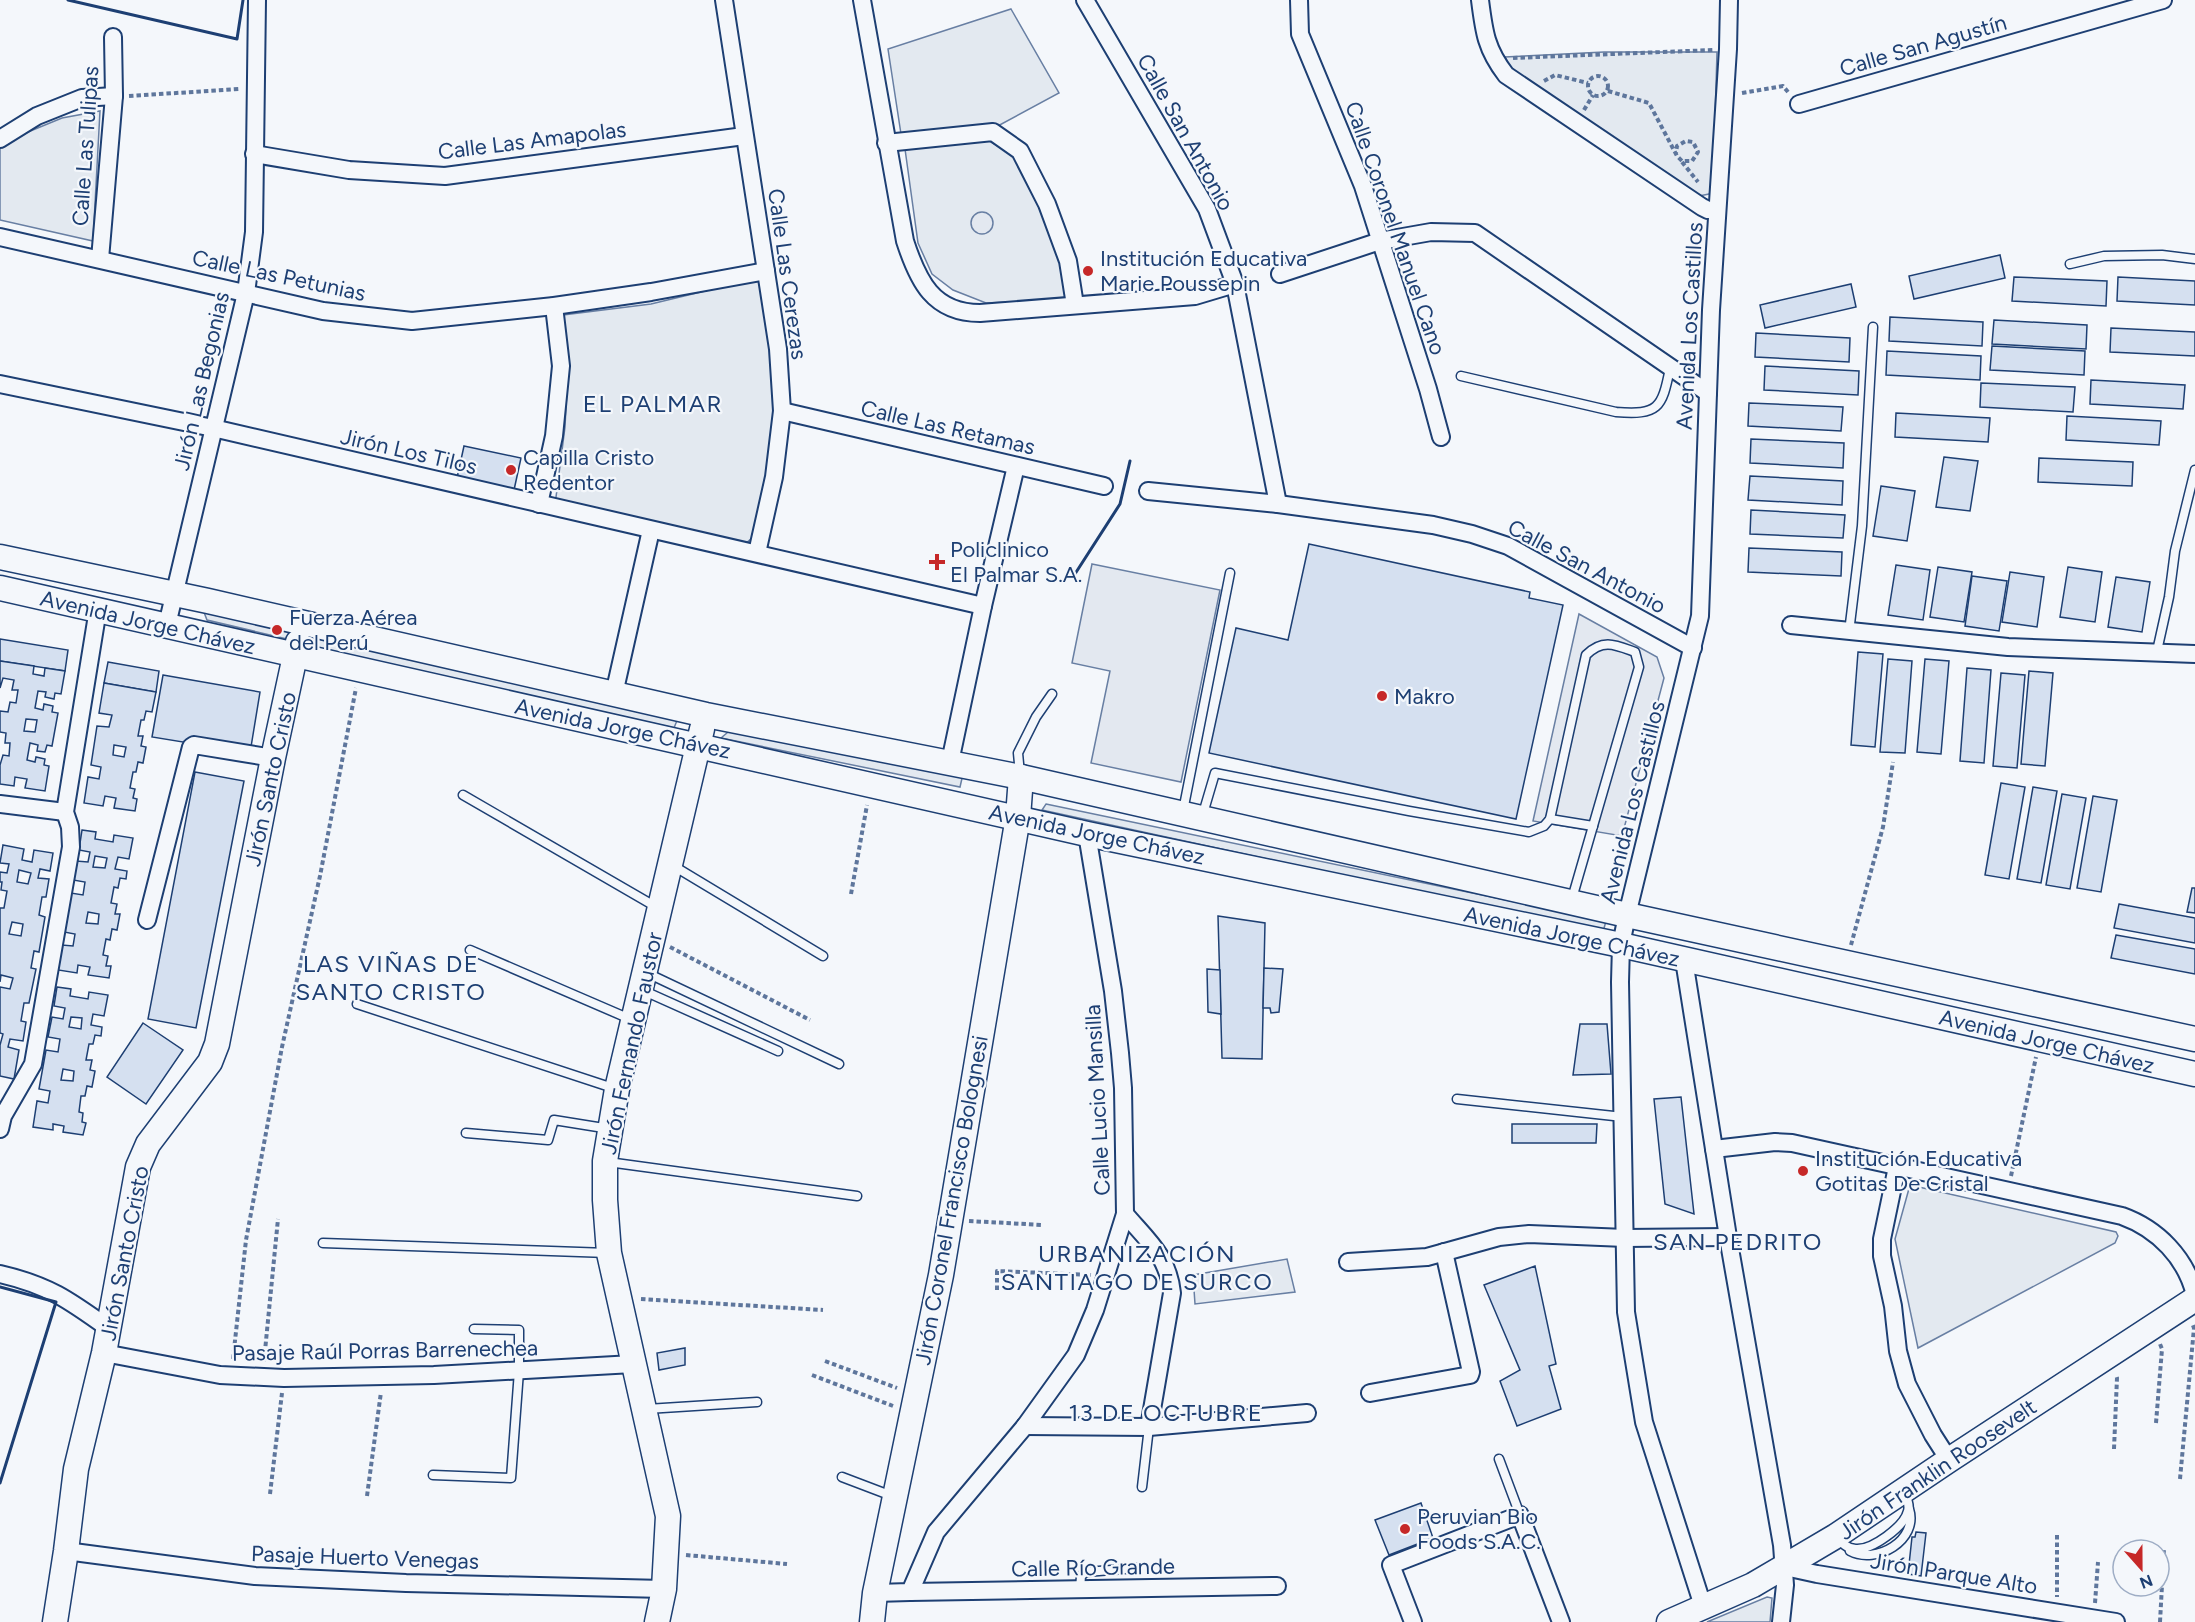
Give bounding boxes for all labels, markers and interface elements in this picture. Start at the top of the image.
street label: Calle San Agustín [1836,9,2010,82]
street label: Calle San Antonio [1131,49,1240,215]
street label: Calle Las Tulipas [66,65,105,227]
street label: Calle Coronel Manuel Cano [1339,98,1452,358]
street label: Calle Las Amapolas [436,116,628,165]
street label: Calle Las Cerezas [762,187,813,361]
street label: Avenida Los Castillos [1671,221,1708,431]
street label: Calle Las Petunias [190,244,368,307]
place label: Institución Educativa Marie Poussepin [1100,245,1307,297]
marker: Institución Educativa Marie Poussepin [1081,264,1095,278]
street label: Jirón Las Begonias [168,289,235,473]
district label: EL PALMAR [583,389,723,418]
street label: Calle Las Retamas [858,394,1038,461]
street label: Jirón Los Tilos [338,423,480,480]
place label: Capilla Cristo Redentor [523,444,654,496]
marker: Capilla Cristo Redentor [504,463,518,477]
street label: Calle San Antonio [1503,513,1670,619]
place label: Policlinico El Palmar S.A. [950,536,1082,588]
marker: Policlinico El Palmar S.A. [928,553,946,571]
street label: Avenida Jorge Chávez [38,585,258,660]
place label: Fuerza Aérea del Perú [289,604,417,656]
marker: Fuerza Aérea del Perú [270,623,284,637]
place label: Makro [1394,683,1455,710]
street label: Jirón Santo Cristo [239,689,302,869]
marker: Makro [1375,689,1389,703]
street label: Avenida Jorge Chávez [513,692,733,765]
street label: Avenida Los Castillos [1594,698,1671,906]
street label: Avenida Jorge Chávez [987,798,1207,871]
street label: Avenida Jorge Chávez [1462,900,1682,973]
street label: Jirón Fernando Faustor [595,929,668,1157]
district label: LAS VIÑAS DE SANTO CRISTO [296,949,486,1006]
street label: Calle Lucio Mansilla [1079,1004,1116,1196]
street label: Avenida Jorge Chávez [1937,1004,2157,1079]
street label: Jirón Coronel Francisco Bolognesi [909,1033,994,1367]
place label: Institución Educativa Gotitas De Cristal [1815,1145,2022,1197]
street label: Jirón Santo Cristo [94,1163,155,1343]
marker: Institución Educativa Gotitas De Cristal [1796,1164,1810,1178]
district label: SAN PEDRITO [1653,1227,1823,1256]
district label: URBANIZACIÓN SANTIAGO DE SURCO [1001,1239,1273,1296]
street label: Pasaje Raúl Porras Barrenechea [232,1334,538,1367]
street label: Jirón Franklin Roosevelt [1833,1393,2041,1546]
district label: 13 DE OCTUBRE [1068,1398,1264,1427]
place label: Peruvian Bio Foods S.A.C. [1417,1503,1541,1555]
marker: Peruvian Bio Foods S.A.C. [1398,1522,1412,1536]
north arrow [2111,1538,2171,1598]
street label: Pasaje Huerto Venegas [250,1540,480,1575]
street label: Jirón Parque Alto [1868,1547,2039,1600]
street label: Calle Río Grande [1011,1553,1175,1582]
text: N [2137,1570,2155,1593]

